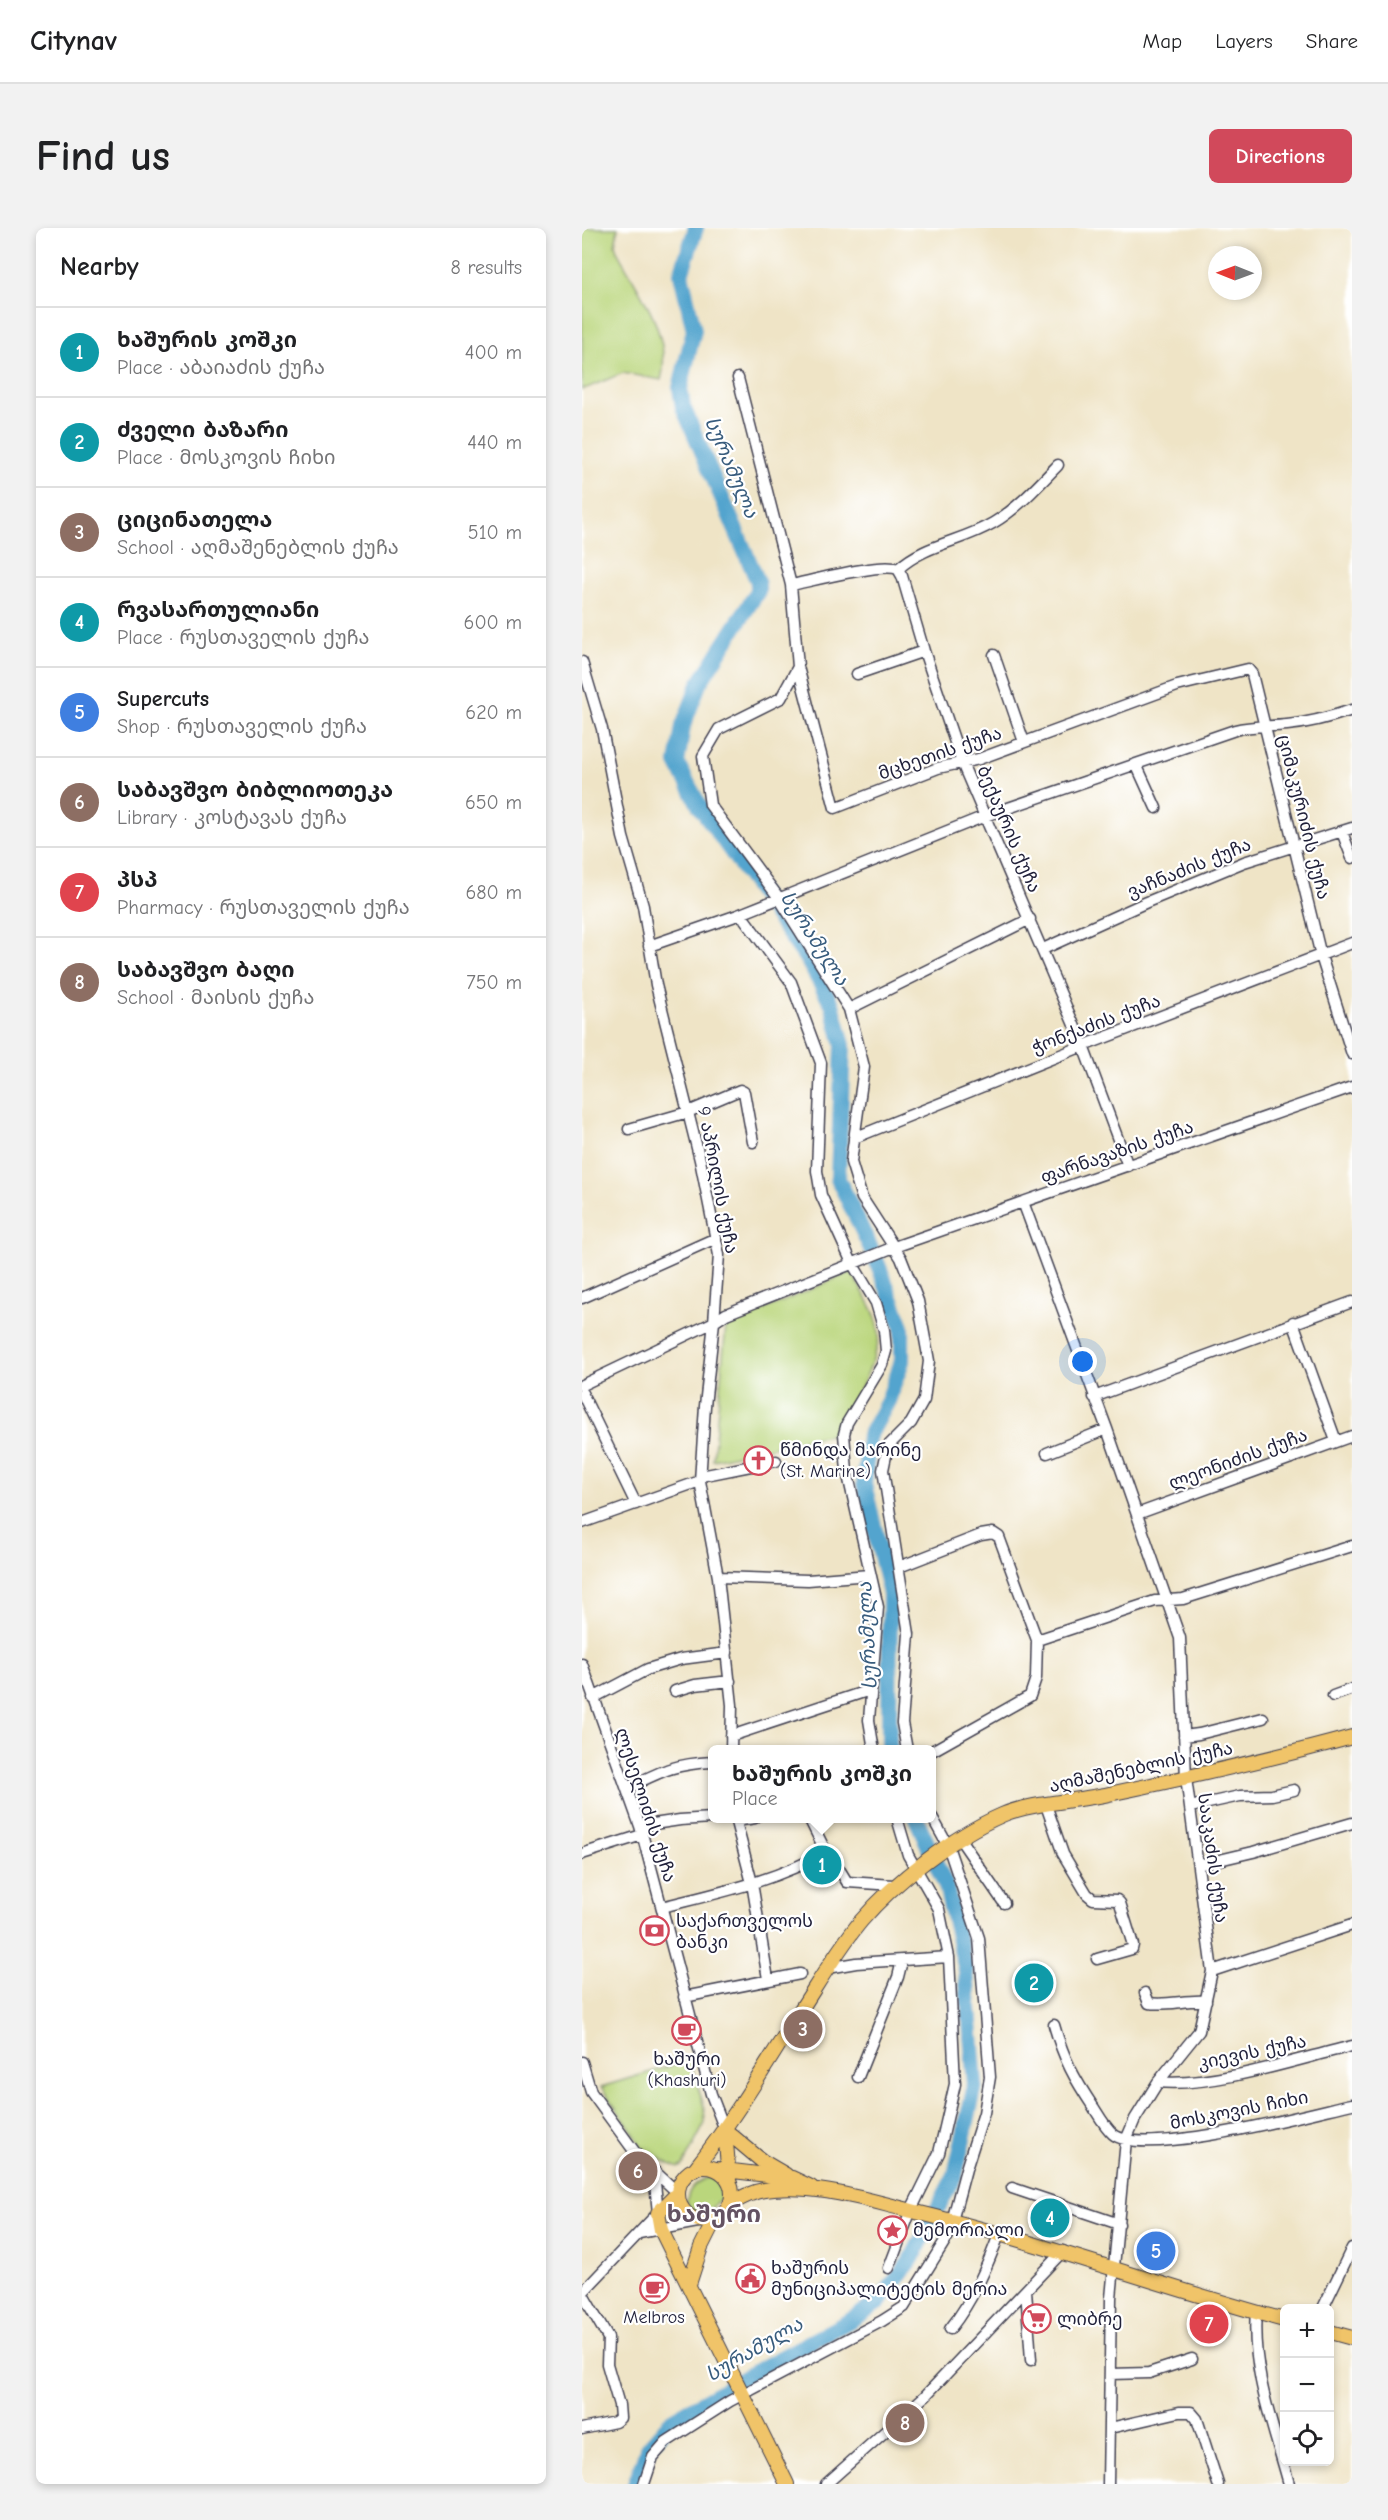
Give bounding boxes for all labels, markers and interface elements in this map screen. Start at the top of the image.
text: Citynav [30,25,117,57]
text: Map [1143,29,1182,53]
text: Layers [1215,29,1273,53]
text: Share [1306,29,1358,53]
button: Directions [1209,129,1352,183]
text: Find us [36,132,170,181]
north arrow [1208,246,1262,300]
text: Nearby [60,252,139,282]
text: 8 results [450,256,522,279]
text: ხაშურის კოშკი [117,327,297,353]
text: 1 [76,341,83,364]
text: 400 m [465,341,522,364]
text: Place · აბაიაძის ქუჩა [117,356,325,379]
water label: სურამულა [700,413,764,522]
text: ძველი ბაზარი [117,417,288,443]
text: 2 [75,431,84,454]
text: 440 m [467,431,522,454]
text: Place · მოსკოვის ჩიხი [117,446,336,469]
text: ციცინათელა [117,507,272,533]
text: 3 [75,521,84,544]
text: 510 m [468,521,522,544]
text: School · აღმაშენებლის ქუჩა [117,536,399,559]
text: რვასართულიანი [117,597,319,623]
text: 4 [75,611,84,634]
text: 600 m [464,611,522,634]
text: Place · რუსთაველის ქუჩა [117,626,370,649]
text: Supercuts [117,686,209,712]
text: 5 [74,701,85,724]
text: 620 m [465,701,522,724]
text: Shop · რუსთაველის ქუჩა [117,715,367,738]
street label: მცხეთის ქუჩა [876,723,1005,784]
street label: ციმაკურიძის ქუჩა [1273,733,1334,902]
street label: ბექაურის ქუჩა [972,762,1045,896]
text: საბავშვო ბიბლიოთეკა [117,777,393,803]
text: 6 [74,791,85,814]
text: 650 m [465,791,522,814]
text: Library · კოსტავას ქუჩა [117,806,347,829]
street label: ვაჩნაძის ქუჩა [1124,834,1254,903]
text: პსპ [117,867,157,893]
text: 7 [75,881,84,904]
text: 680 m [465,881,522,904]
water label: სურამულა [776,887,854,991]
text: Pharmacy · რუსთაველის ქუჩა [117,896,410,919]
text: საბავშვო ბაღი [117,957,295,983]
text: 8 [74,971,85,994]
text: 750 m [466,971,522,994]
text: School · მაისის ქუჩა [117,986,314,1009]
street label: ჭონქაძის ქუჩა [1029,990,1163,1059]
street label: 9 აპრილის ქუჩა [693,1105,742,1255]
street label: ფარნავაზის ქუჩა [1038,1117,1196,1188]
your location [1068,1347,1097,1376]
street label: ლეონიძის ქუჩა [1166,1425,1310,1494]
place label: წმინდა მარინე (St. Marine) [780,1440,922,1482]
church icon: წმინდა მარინე (St. Marine) [743,1444,775,1476]
water label: სურამულა [853,1581,882,1690]
street label: ლესელიძის ქუჩა [611,1725,680,1885]
street label: აღმაშენებლის ქუჩა [1047,1738,1235,1797]
popup [708,1745,936,1823]
text: ხაშურის კოშკი [732,1761,912,1787]
text: Place [732,1787,778,1810]
street label: სააკაძის ქუჩა [1193,1792,1232,1924]
pin: 1 [802,1842,842,1888]
place label: საქართველოს ბანკი [676,1911,813,1953]
bank icon: საქართველოს ბანკი [639,1915,671,1947]
pin: 2 [1014,1960,1054,2006]
pin: 3 [784,2006,822,2052]
cafe icon: ხაშური (Khashuri) [671,2014,703,2046]
street label: კიევის ქუჩა [1196,2031,1308,2074]
place label: ხაშური (Khashuri) [647,2049,727,2091]
street label: მოსკოვის ჩიხი [1168,2087,1310,2134]
pin: 6 [618,2148,658,2194]
pin: 4 [1030,2196,1070,2240]
district label: ხაშური [667,2200,761,2228]
place icon: მემორიალი [876,2214,908,2246]
place label: მემორიალი [913,2220,1024,2241]
pin: 5 [1136,2228,1176,2274]
place label: ხაშურის მუნიციპალიტეტის მერია [771,2258,1007,2300]
public building icon: ხაშურის მუნიციპალიტეტის მერია [734,2262,766,2294]
cafe icon: Melbros [638,2272,670,2304]
pin: 7 [1190,2302,1228,2346]
supermarket icon: ლიბრე [1020,2303,1052,2335]
map controls [1280,2304,1334,2466]
button: + [1280,2304,1334,2358]
place label: Melbros [623,2307,685,2328]
place label: ლიბრე [1057,2309,1123,2330]
water label: სურამულა [702,2312,808,2386]
button: − [1280,2358,1334,2412]
pin: 8 [886,2400,924,2446]
button: locate [1280,2412,1334,2466]

